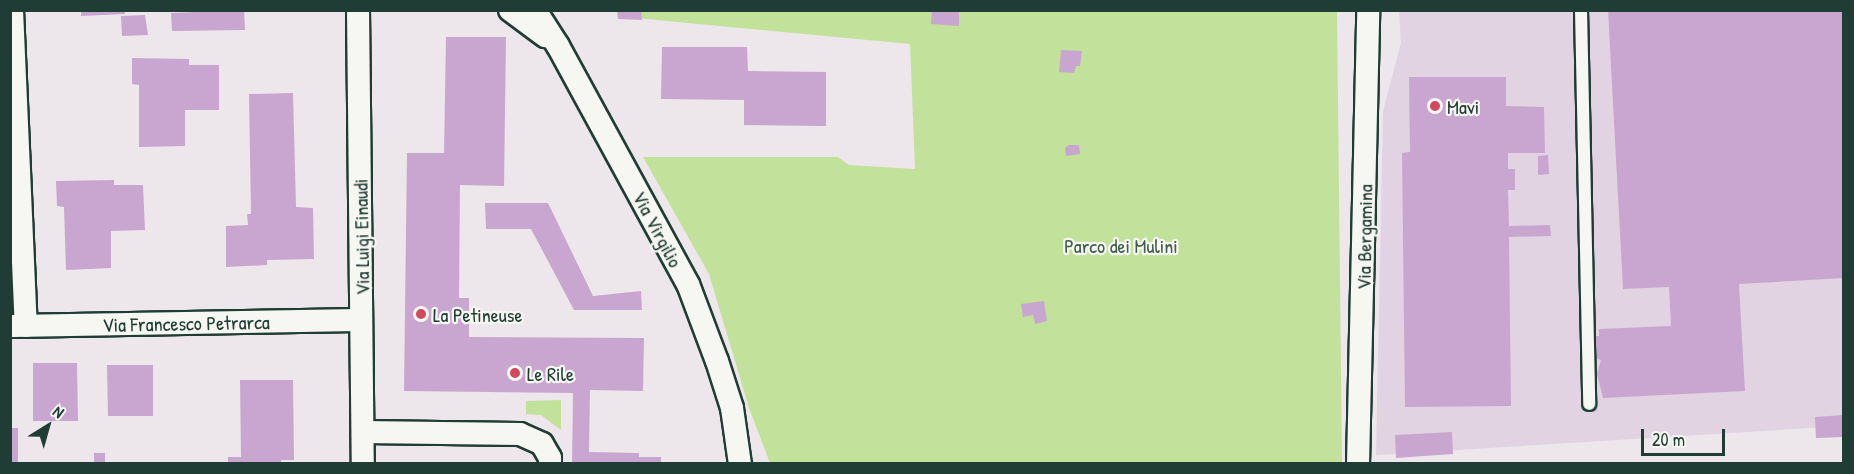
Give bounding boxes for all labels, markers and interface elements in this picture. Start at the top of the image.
place label: Mavi [1447,94,1479,118]
marker: Mavi [1428,99,1442,113]
street label: Via Luigi Einaudi [348,179,374,295]
street label: Via Bergamina [1351,184,1377,290]
street label: Via Virgilio [628,187,688,271]
park label: Parco dei Mulini [1064,233,1178,257]
place label: La Petineuse [433,302,522,326]
marker: La Petineuse [414,307,428,321]
street label: Via Francesco Petrarca [102,310,270,336]
place label: Le Rile [527,361,574,385]
marker: Le Rile [508,366,522,380]
north arrow [18,396,78,456]
text: N [49,400,69,423]
scale bar [1644,417,1728,455]
text: 20 m [1652,427,1685,452]

